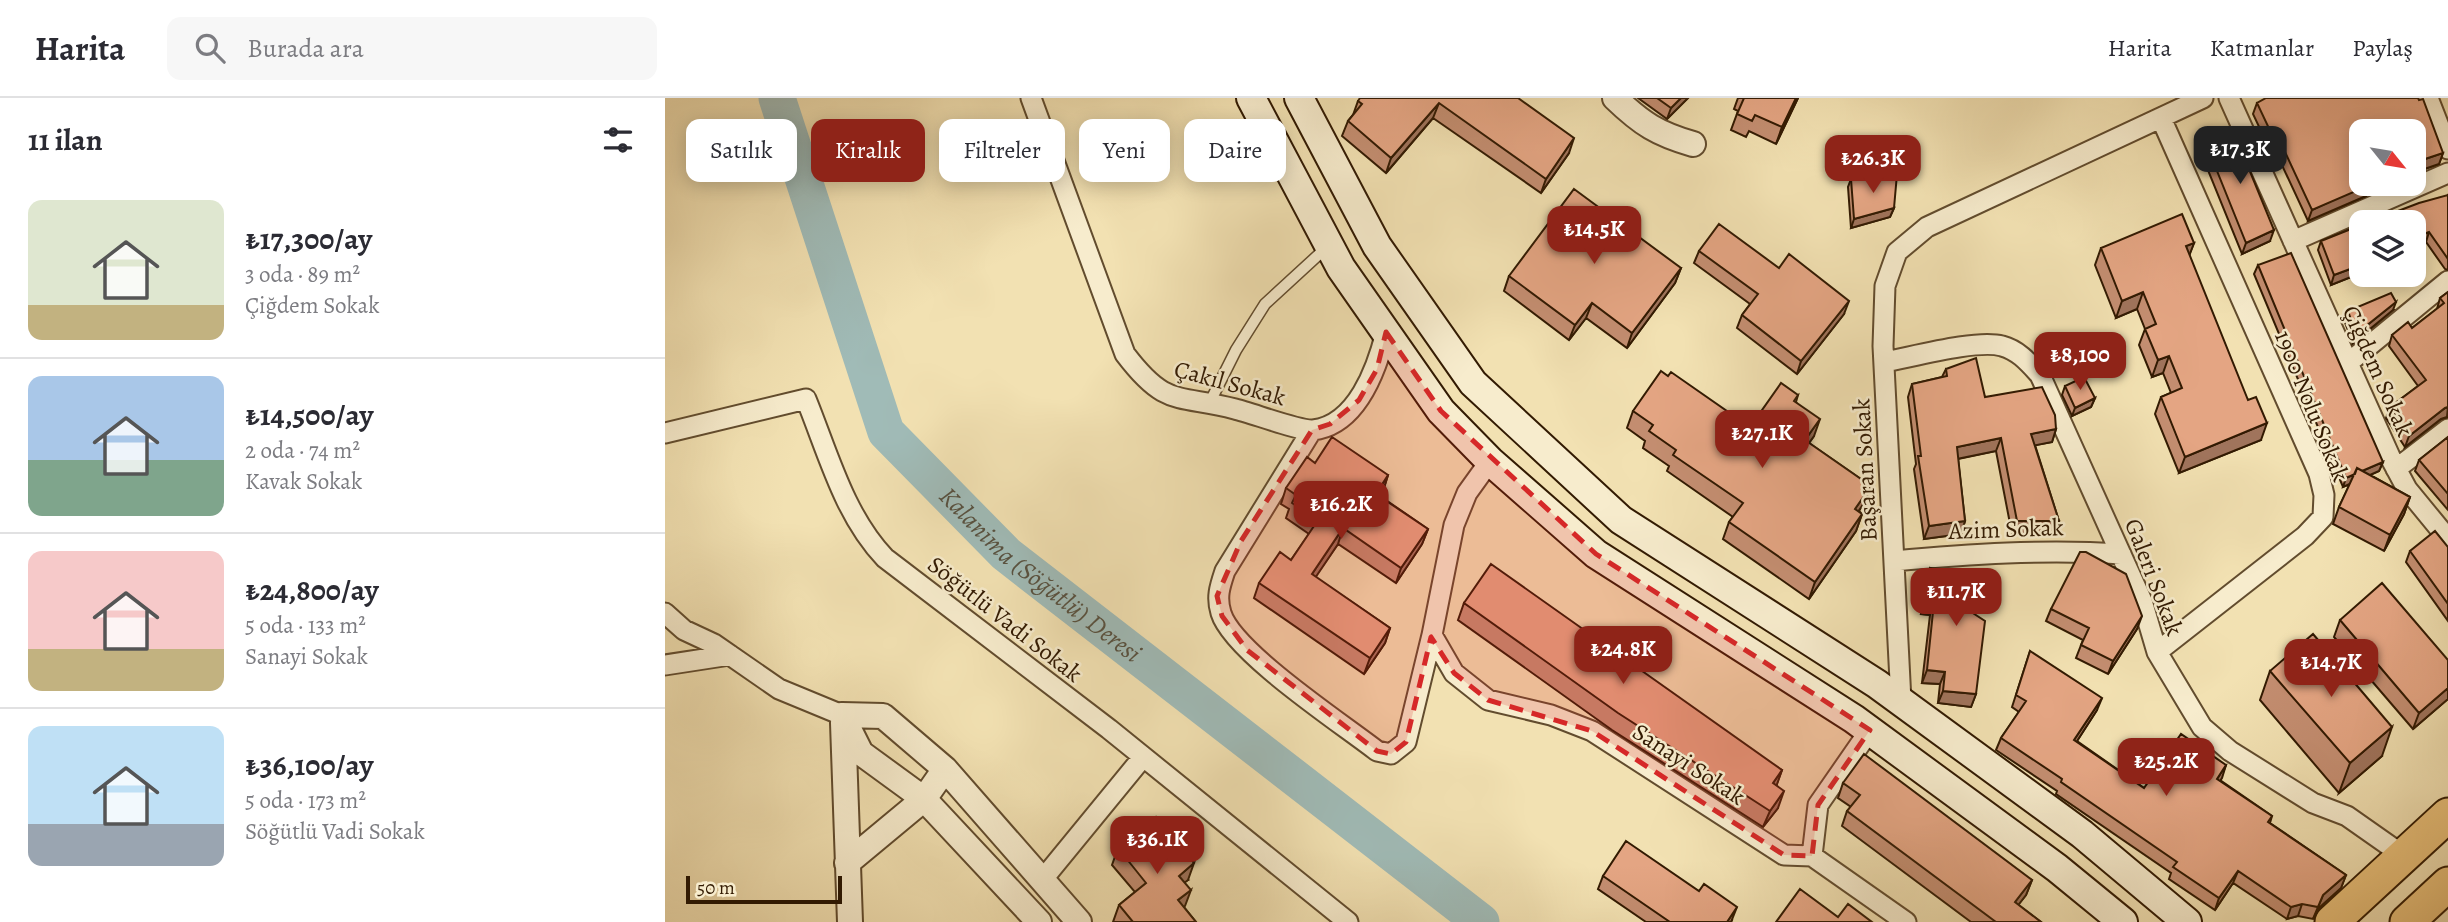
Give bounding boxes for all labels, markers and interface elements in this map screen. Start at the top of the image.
search box [167,17,657,80]
text: Harita [35,26,125,71]
icon: search [191,29,229,67]
text: Burada ara [247,31,364,66]
text: Harita [2108,32,2172,64]
text: Katmanlar [2210,32,2314,64]
text: Paylaş [2352,32,2413,64]
chip: Satılık [686,119,797,182]
chip: Kiralık [811,119,925,182]
chip: Filtreler [939,119,1065,182]
chip: Yeni [1079,119,1170,182]
chip: Daire [1184,119,1286,182]
north arrow [2349,119,2425,196]
map controls [2349,119,2426,287]
text: 11 ilan [28,120,103,160]
icon: filters [599,121,637,159]
pin: ₺17.3K [2183,126,2297,186]
text: ₺17.3K [2210,133,2270,164]
pin: ₺26.3K [1816,136,1930,195]
text: ₺26.3K [1841,142,1905,173]
pin: ₺14.5K [1537,206,1651,266]
button: layers [2349,210,2426,287]
text: ₺14.5K [1563,213,1625,244]
text: ₺17,300/ay [245,219,372,259]
icon: home [84,228,168,312]
text: 3 oda · 89 m² [245,259,360,290]
text: Çiğdem Sokak [245,290,380,321]
street label: Çiğdem Sokak [2335,300,2421,442]
street label: 1900 Nolu Sokak [2267,326,2357,486]
pin: ₺8,100 [2023,332,2137,392]
text: ₺8,100 [2050,339,2110,370]
street label: Çakıl Sokak [1171,353,1289,413]
text: ₺14,500/ay [245,395,373,435]
street label: Başaran Sokak [1845,398,1885,542]
icon: home [84,404,168,488]
pin: ₺27.1K [1705,410,1819,470]
text: ₺27.1K [1731,417,1793,448]
text: 2 oda · 74 m² [245,435,360,466]
text: Kavak Sokak [245,466,362,497]
water label: Kalanima (Söğütlü) Deresi [931,479,1149,671]
pin: ₺16.2K [1284,482,1398,541]
text: ₺16.2K [1310,488,1372,519]
street label: Azim Sokak [1947,511,2064,547]
street label: Galeri Sokak [2117,514,2191,640]
street label: Söğütlü Vadi Sokak [921,549,1089,689]
pin: ₺11.7K [1899,568,2013,628]
text: ₺24,800/ay [245,570,379,610]
text: ₺11.7K [1927,575,1985,606]
icon: home [84,579,168,663]
text: 5 oda · 133 m² [245,610,366,641]
pin: ₺24.8K [1566,626,1680,686]
text: ₺24.8K [1590,633,1656,664]
pin: ₺14.7K [2274,640,2388,699]
text: Sanayi Sokak [245,641,368,672]
text: ₺14.7K [2300,646,2362,677]
street label: Sanayi Sokak [1626,716,1752,812]
pin: ₺25.2K [2109,738,2223,798]
text: ₺36,100/ay [245,745,373,785]
text: ₺25.2K [2134,745,2198,776]
icon: home [84,754,168,838]
text: 5 oda · 173 m² [245,785,366,816]
text: Söğütlü Vadi Sokak [245,816,425,847]
pin: ₺36.1K [1100,816,1214,876]
text: ₺36.1K [1126,823,1188,854]
scale bar [686,873,842,905]
text: 50 m [697,875,735,901]

